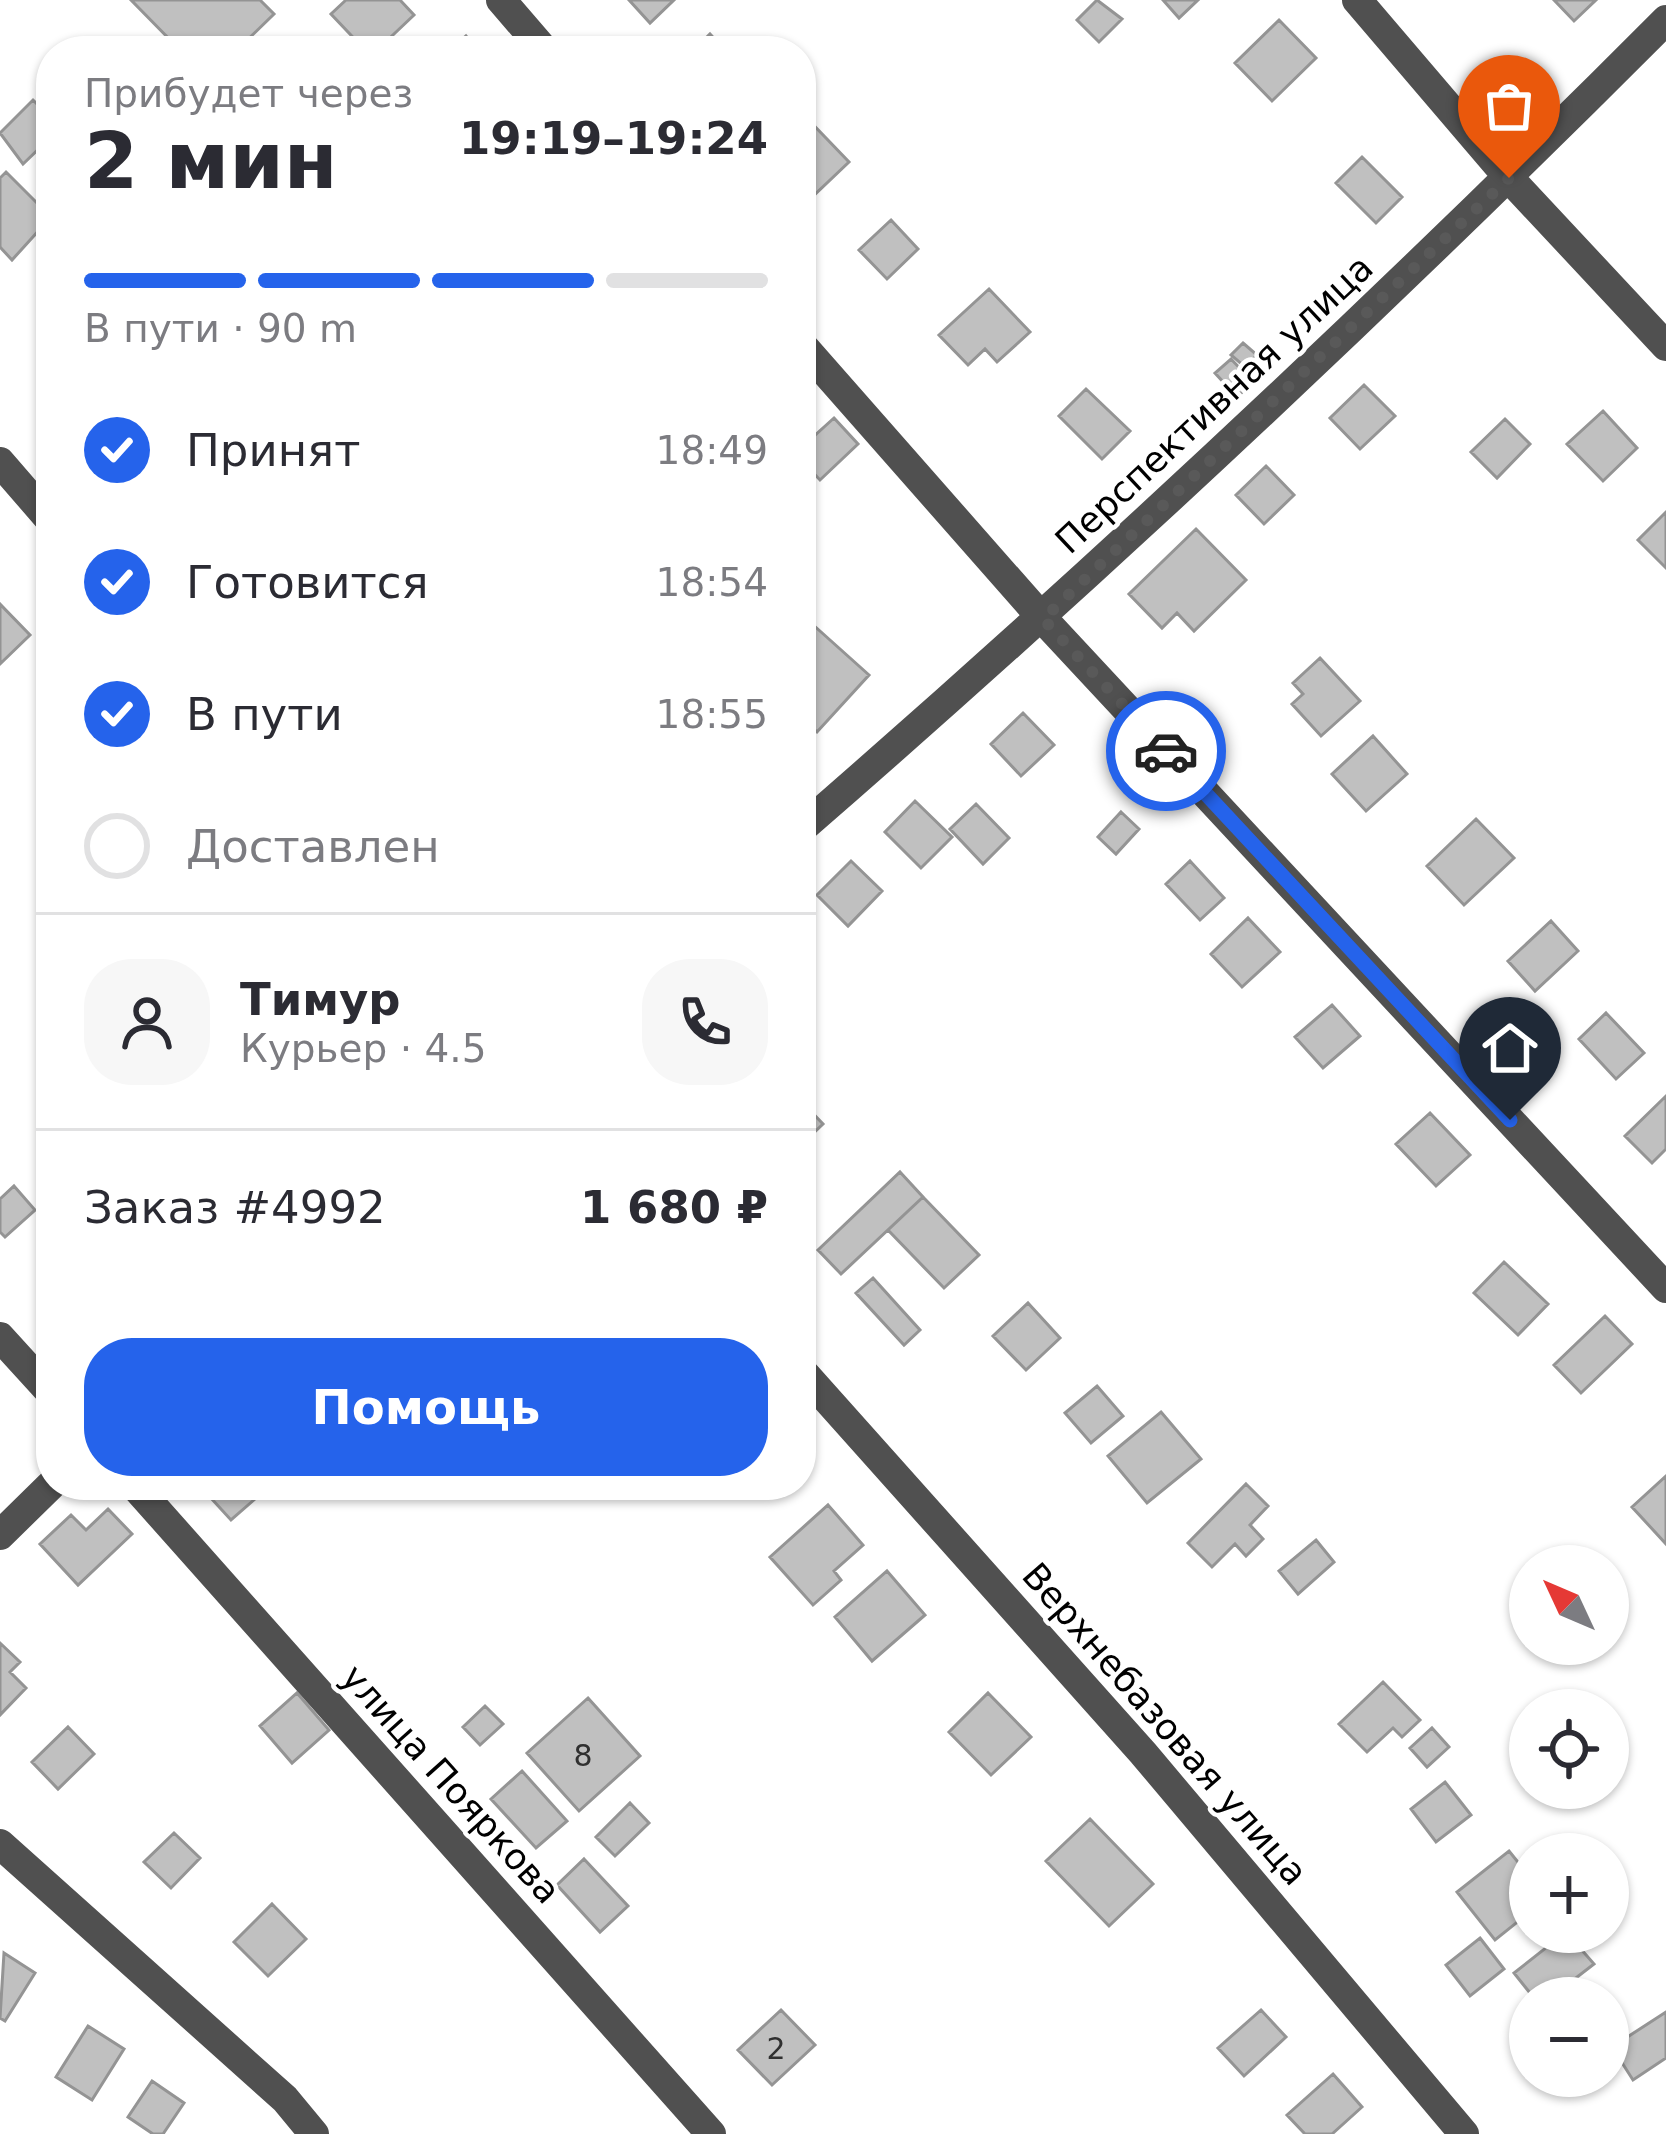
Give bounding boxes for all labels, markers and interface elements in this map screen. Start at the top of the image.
pin [1458,55,1560,178]
text: Прибудет через [84,71,413,116]
icon: bag [1476,73,1542,139]
text: 19:19–19:24 [459,112,768,165]
text: 2 мин [84,116,338,206]
street label: Перспективная улица [1047,247,1381,561]
text: В пути · 90 m [84,306,357,351]
icon: check [84,417,150,483]
text: Принят [186,424,360,477]
text: 18:49 [656,428,768,473]
icon: check [84,549,150,615]
text: Готовится [186,556,429,609]
text: 18:54 [656,560,768,605]
icon: check [84,681,150,747]
text: В пути [186,688,343,741]
courier [1106,691,1226,811]
text: 18:55 [656,692,768,737]
icon: car [1133,718,1199,784]
text: Доставлен [186,820,440,873]
button: person [84,959,210,1085]
button: phone [642,959,768,1085]
text: Тимур [240,973,401,1026]
pin [1459,997,1561,1120]
icon: home [1477,1015,1543,1081]
text: Курьер · 4.5 [240,1026,486,1071]
text: Заказ #4992 [84,1181,386,1234]
text: 1 680 ₽ [580,1181,768,1234]
button: Помощь [84,1338,768,1476]
north arrow [1509,1545,1629,1665]
map controls [1509,1545,1629,2097]
street label: Верхнебазовая улица [1014,1555,1316,1893]
street label: улица Пояркова [333,1656,569,1912]
button: locate [1509,1689,1629,1809]
house number: 8 [573,1738,593,1773]
button: + [1509,1833,1629,1953]
button: − [1509,1977,1629,2097]
house number: 2 [766,2031,786,2066]

